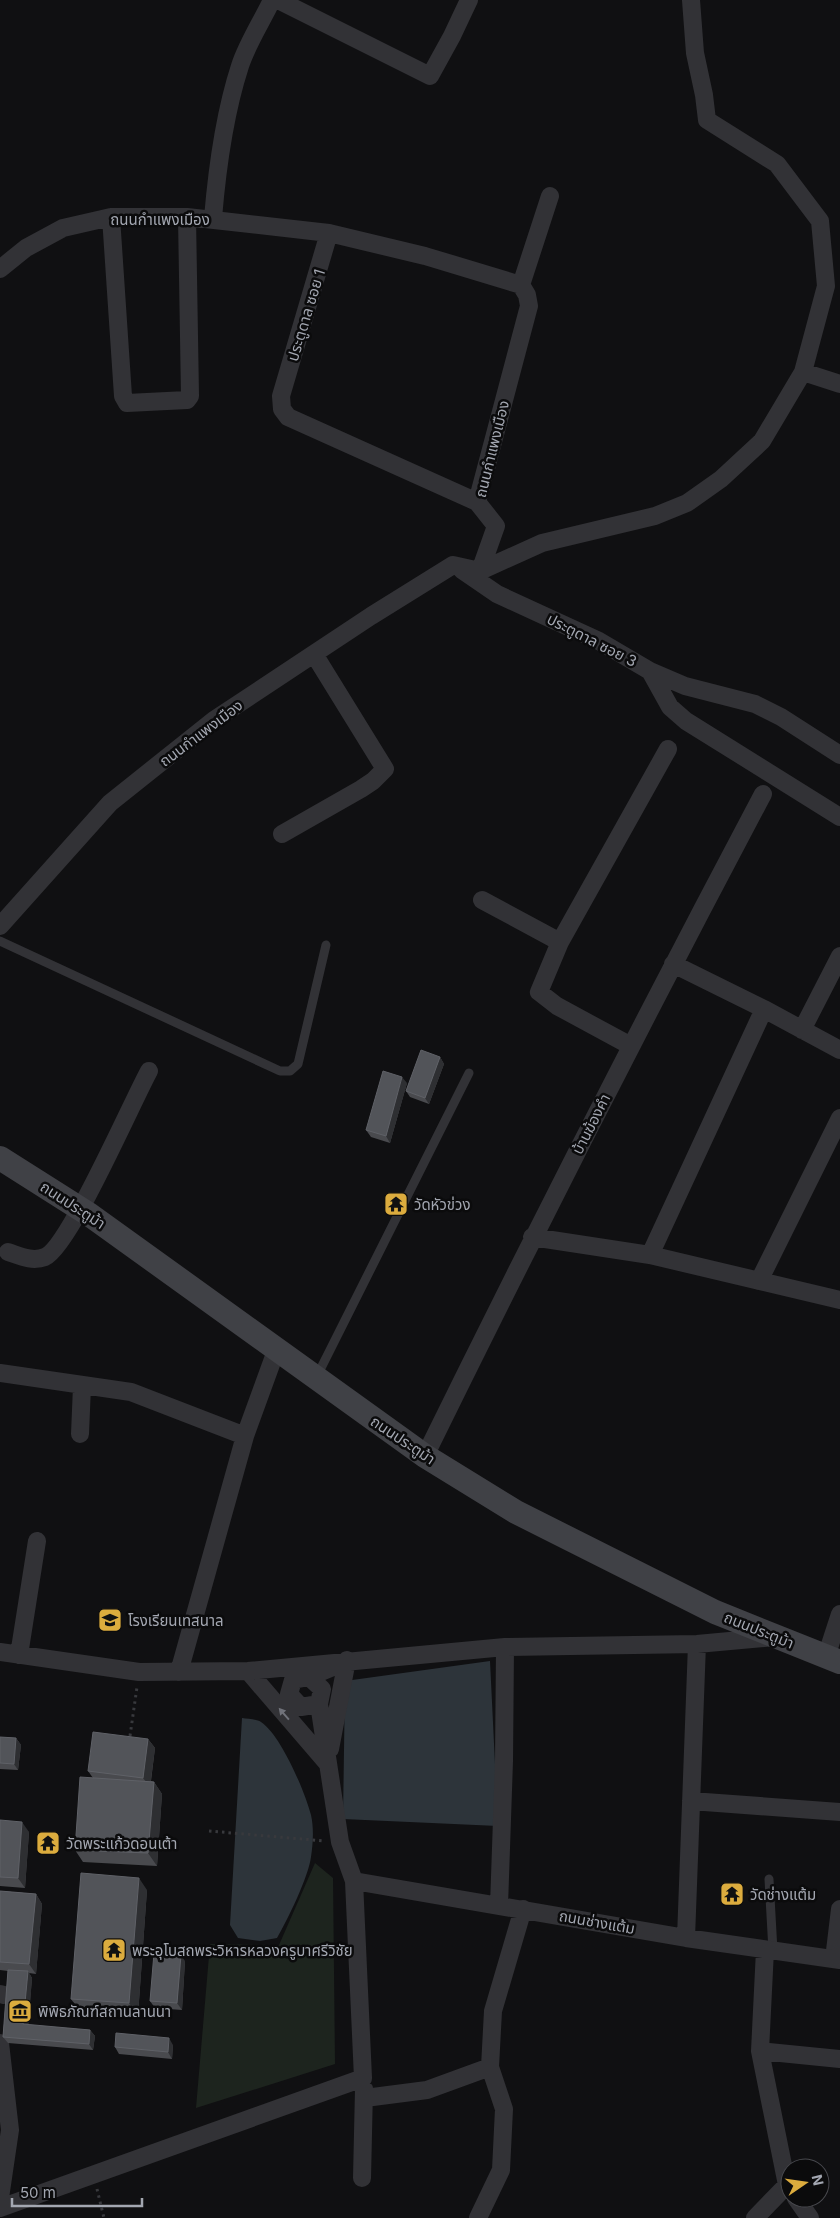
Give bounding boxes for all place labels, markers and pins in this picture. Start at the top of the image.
temple icon: วัดหัวข่วง [383,1191,409,1217]
place label: วัดหัวข่วง [414,1195,470,1214]
school or university icon: โรงเรียนเทสนาล [97,1607,123,1633]
place label: โรงเรียนเทสนาล [128,1611,224,1630]
temple icon: วัดพระแก้วดอนเต้า [35,1830,61,1856]
place label: วัดพระแก้วดอนเต้า [66,1834,177,1853]
temple icon: วัดช่างแต้ม [719,1881,745,1907]
place label: วัดช่างแต้ม [750,1885,816,1904]
temple icon: พระอุโบสถพระวิหารหลวงครูบาศรีวิชัย [101,1937,127,1963]
place label: พระอุโบสถพระวิหารหลวงครูบาศรีวิชัย [132,1941,353,1960]
museum icon: พิพิธภัณฑ์สถานลานนา [7,1998,33,2024]
place label: พิพิธภัณฑ์สถานลานนา [38,2002,171,2021]

